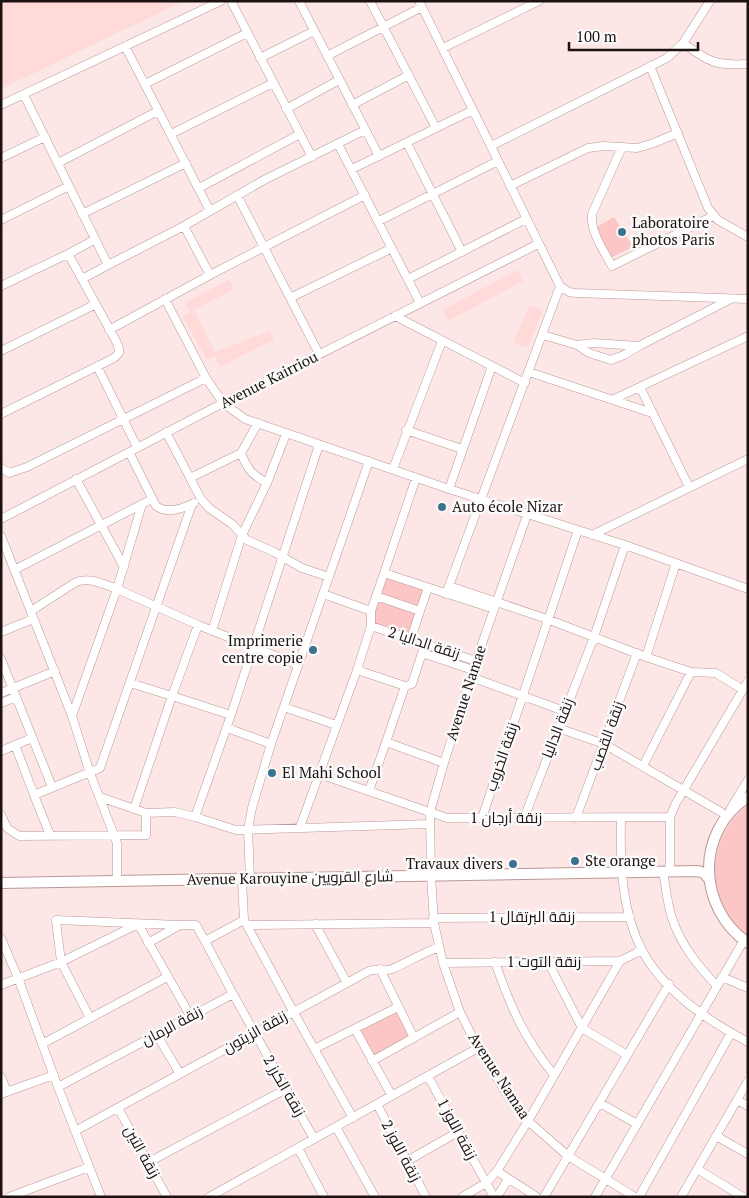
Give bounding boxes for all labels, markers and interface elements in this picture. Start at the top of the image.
scale bar [569,20,698,52]
text: 100 m [576,26,617,46]
place label: Laboratoire photos Paris [632,212,715,249]
marker: Laboratoire photos Paris [616,226,628,238]
street label: Avenue Kairriou [216,346,321,412]
place label: Auto école Nizar [452,496,563,516]
marker: Auto école Nizar [436,501,448,513]
street label: زنقة الداليا 2 [386,621,463,663]
place label: Imprimerie centre copie [222,630,303,667]
street label: Avenue Namae [440,642,490,743]
marker: Imprimerie centre copie [307,644,319,656]
street label: زنقة الداليا [536,695,578,761]
street label: زنقة القصب [584,698,628,773]
street label: زنقة الخروب [480,720,522,794]
place label: El Mahi School [282,762,381,782]
marker: El Mahi School [266,767,278,779]
street label: زنقة أرجان 1 [470,807,542,828]
place label: Ste orange [585,850,656,870]
place label: Travaux divers [406,853,503,873]
marker: Ste orange [569,855,581,867]
marker: Travaux divers [507,858,519,870]
street label: Avenue Karouyine شارع القرويين [186,865,394,891]
street label: زنقة البرتقال 1 [489,906,575,926]
street label: زنقة التوت 1 [507,951,581,971]
street label: زنقة الرمان [137,1001,206,1050]
street label: زنقة الزيتون [219,1005,291,1058]
street label: Avenue Namaa [464,1028,536,1123]
street label: زنقة الكرز 2 [259,1051,311,1120]
street label: زنقة اللوز 1 [433,1094,482,1163]
street label: زنقة اللوز 2 [377,1116,426,1185]
street label: زنقة التين [119,1122,166,1182]

